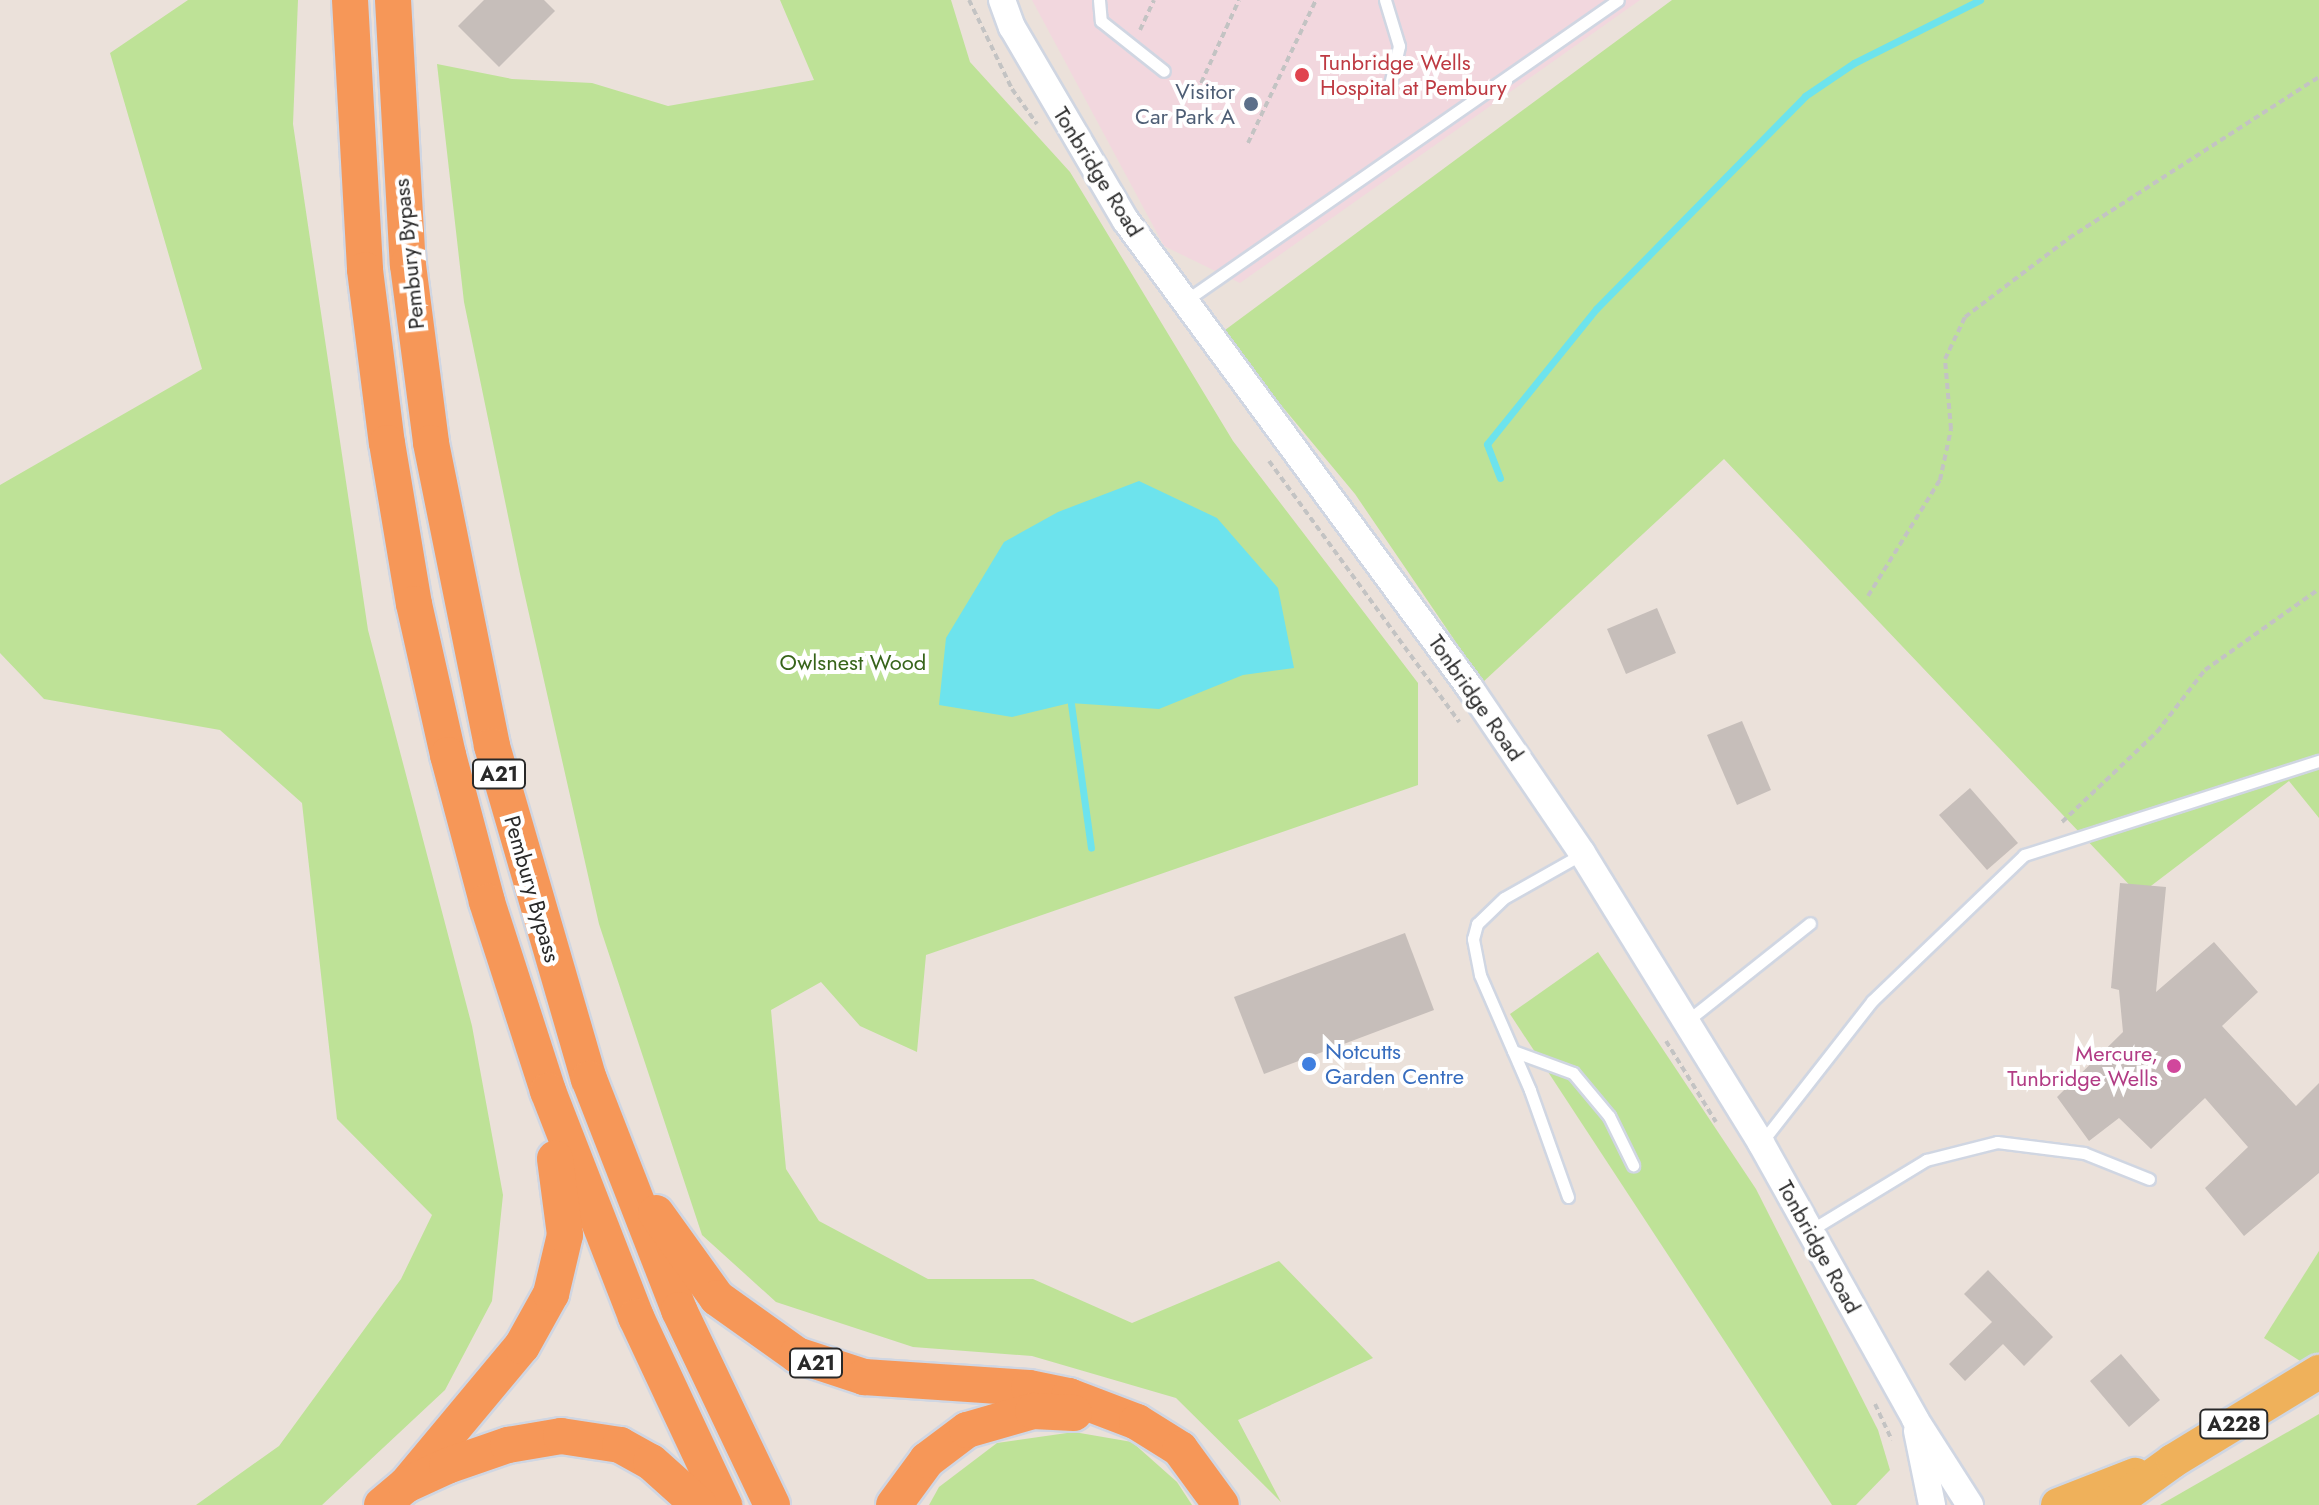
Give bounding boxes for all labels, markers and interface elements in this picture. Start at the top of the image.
place label: Tunbridge Wells Hospital at Pembury [1320,49,1507,100]
marker: Tunbridge Wells Hospital at Pembury [1291,64,1313,86]
place label: Visitor Car Park A [1135,78,1235,130]
marker: Visitor Car Park A [1242,95,1260,113]
street label: Tonbridge Road [1048,102,1148,242]
street label: Pembury Bypass [388,177,430,331]
street label: Tonbridge Road [1423,630,1529,766]
park label: Owlsnest Wood [780,650,926,676]
road number: A21 [471,758,527,790]
street label: Pembury Bypass [498,813,566,965]
place label: Notcutts Garden Centre [1325,1038,1464,1090]
place label: Mercure, Tunbridge Wells [2007,1040,2158,1092]
marker: Notcutts Garden Centre [1300,1055,1318,1073]
marker: Mercure, Tunbridge Wells [2165,1057,2183,1075]
street label: Tonbridge Road [1772,1176,1866,1318]
road number: A21 [788,1347,844,1379]
road number: A228 [2198,1408,2270,1440]

